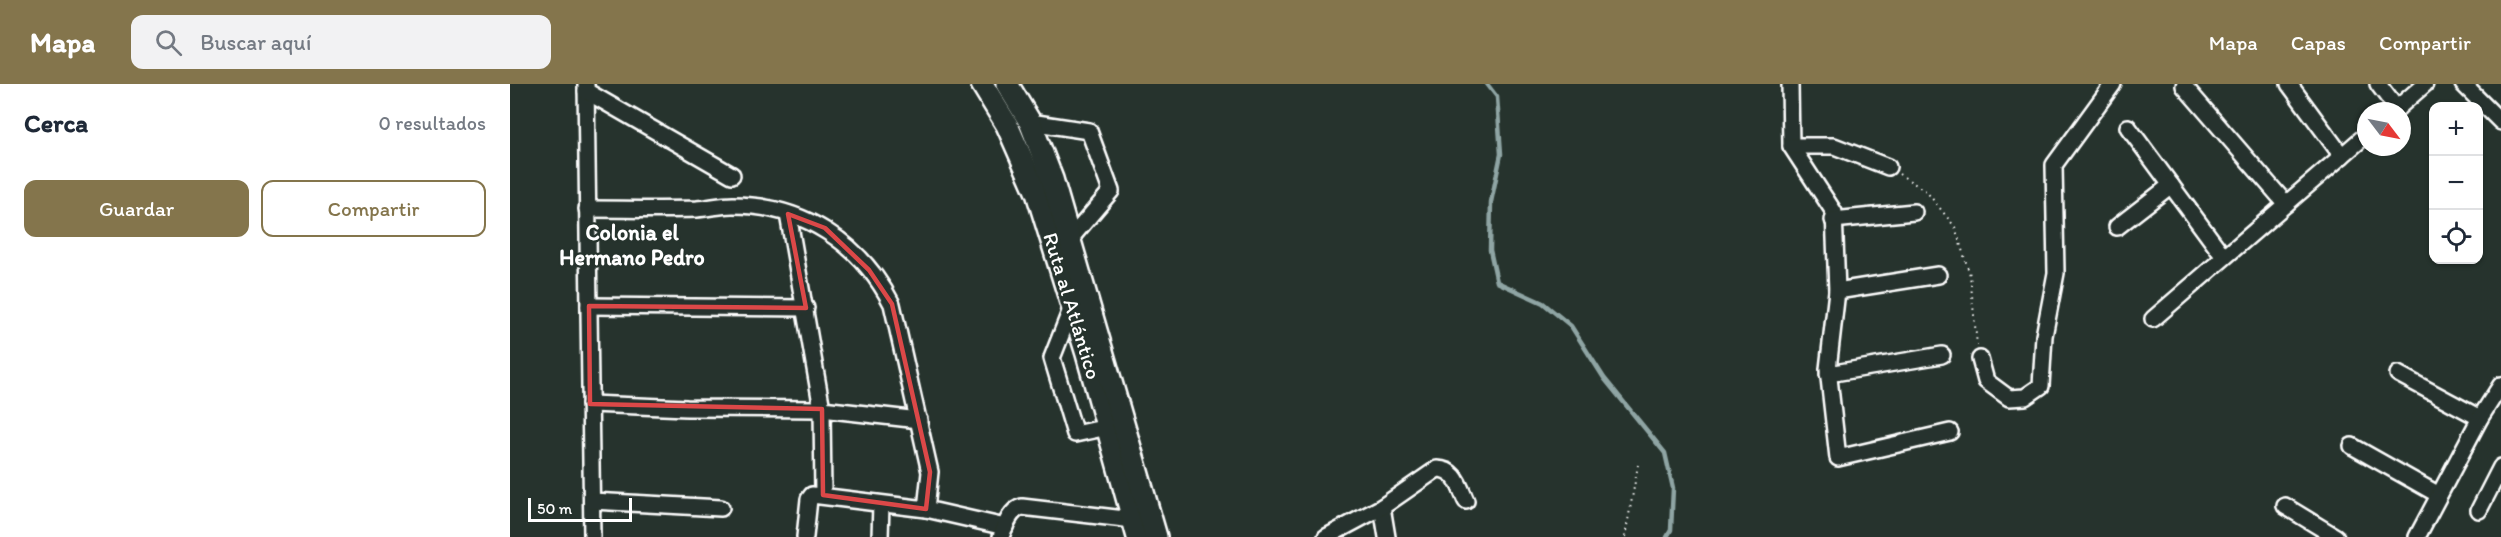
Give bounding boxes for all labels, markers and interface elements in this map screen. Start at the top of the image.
search box [131,15,551,69]
text: Mapa [30,25,95,59]
icon: search [152,26,185,59]
text: Buscar aquí [200,29,311,56]
text: Mapa [2209,30,2258,55]
text: Capas [2291,30,2346,55]
text: Compartir [2379,30,2471,55]
north arrow [2357,102,2411,156]
map controls [2429,102,2483,264]
button: + [2429,102,2483,156]
text: Cerca [24,107,88,139]
text: 0 resultados [378,111,486,135]
button: − [2429,156,2483,210]
button: Guardar [24,180,249,237]
button: Compartir [261,180,486,237]
button: locate [2429,210,2483,264]
district label: Colonia el Hermano Pedro [559,219,705,271]
street label: Ruta al Atlántico [1038,230,1107,382]
scale bar [528,495,632,522]
text: 50 m [537,499,572,518]

